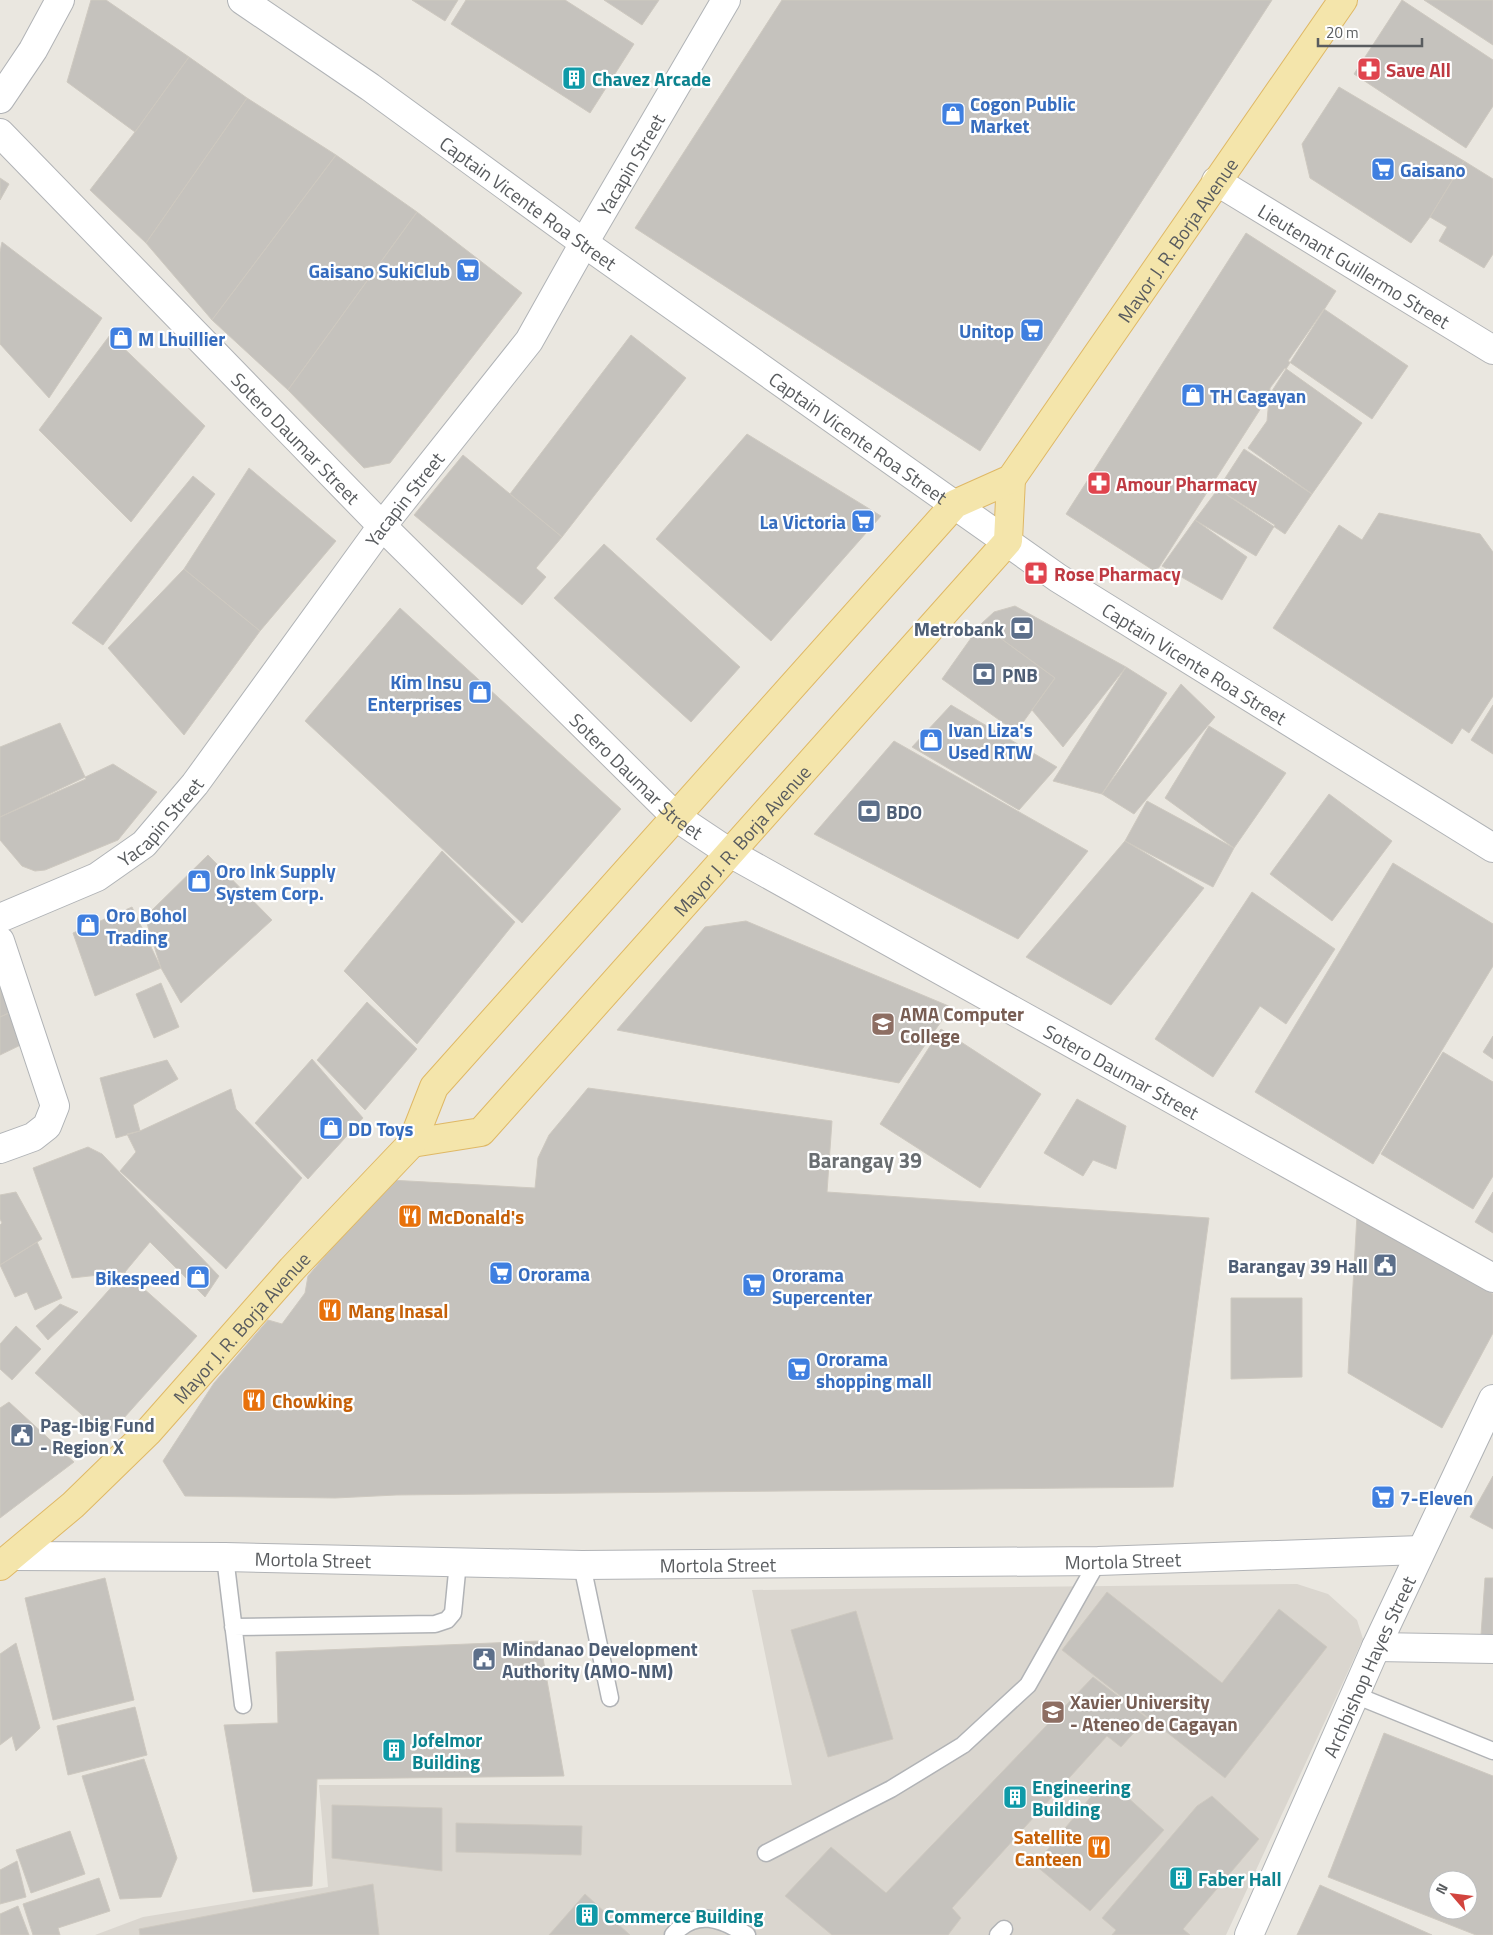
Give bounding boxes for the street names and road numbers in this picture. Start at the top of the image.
street label: Yacapin Street [589,107,671,221]
street label: Captain Vicente Roa Street [434,128,623,277]
street label: Mayor J. R. Borja Avenue [1110,151,1244,328]
street label: Lieutenant Guillermo Street [1253,196,1456,335]
street label: Captain Vicente Roa Street [764,364,954,511]
street label: Sotero Daumar Street [225,365,368,511]
street label: Yacapin Street [357,445,451,552]
street label: Captain Vicente Roa Street [1097,595,1293,731]
street label: Sotero Daumar Street [564,705,710,846]
street label: Mayor J. R. Borja Avenue [666,758,817,922]
street label: Yacapin Street [111,771,210,873]
street label: Sotero Daumar Street [1039,1016,1205,1126]
street label: Mayor J. R. Borja Avenue [165,1244,316,1410]
street label: Mortola Street [254,1543,372,1575]
street label: Mortola Street [1065,1544,1182,1576]
street label: Mortola Street [660,1549,777,1579]
street label: Archbishop Hayes Street [1315,1570,1422,1762]

